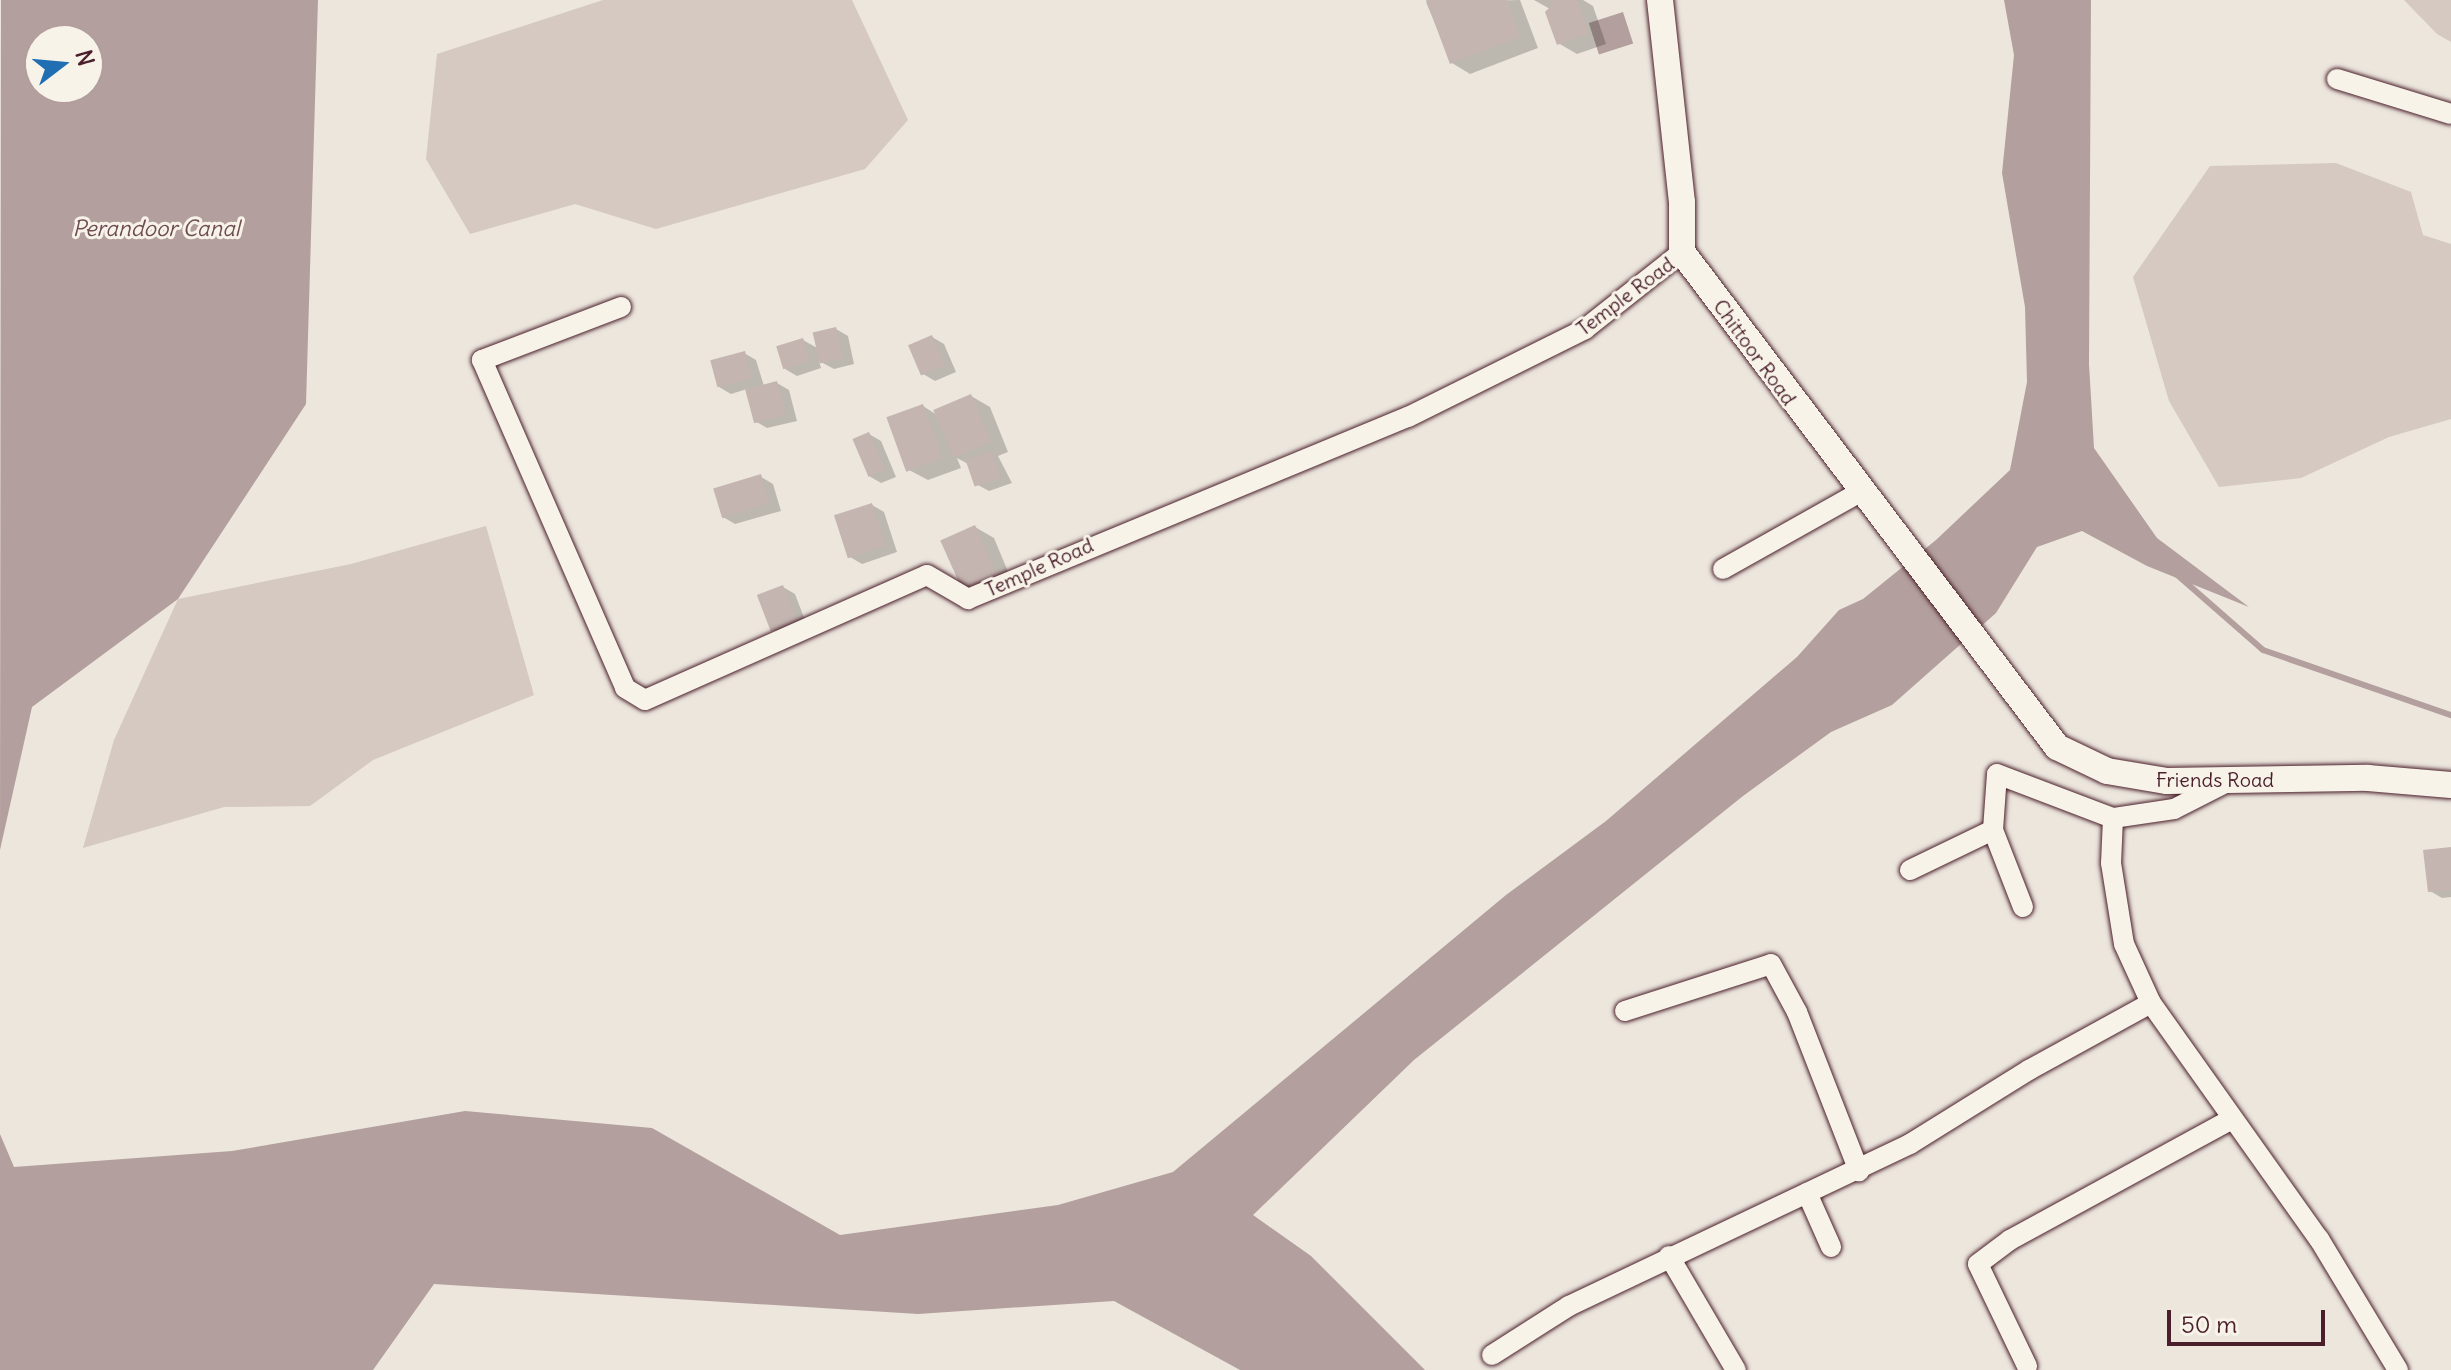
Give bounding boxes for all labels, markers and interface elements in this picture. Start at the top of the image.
north arrow [24,24,104,104]
text: N [70,47,101,69]
water label: Perandoor Canal [72,216,240,242]
street label: Temple Road [1572,252,1678,340]
street label: Chittoor Road [1709,294,1801,410]
street label: Temple Road [981,533,1097,601]
street label: Friends Road [2156,767,2274,791]
scale bar [2171,1294,2329,1344]
text: 50 m [2181,1309,2237,1339]

